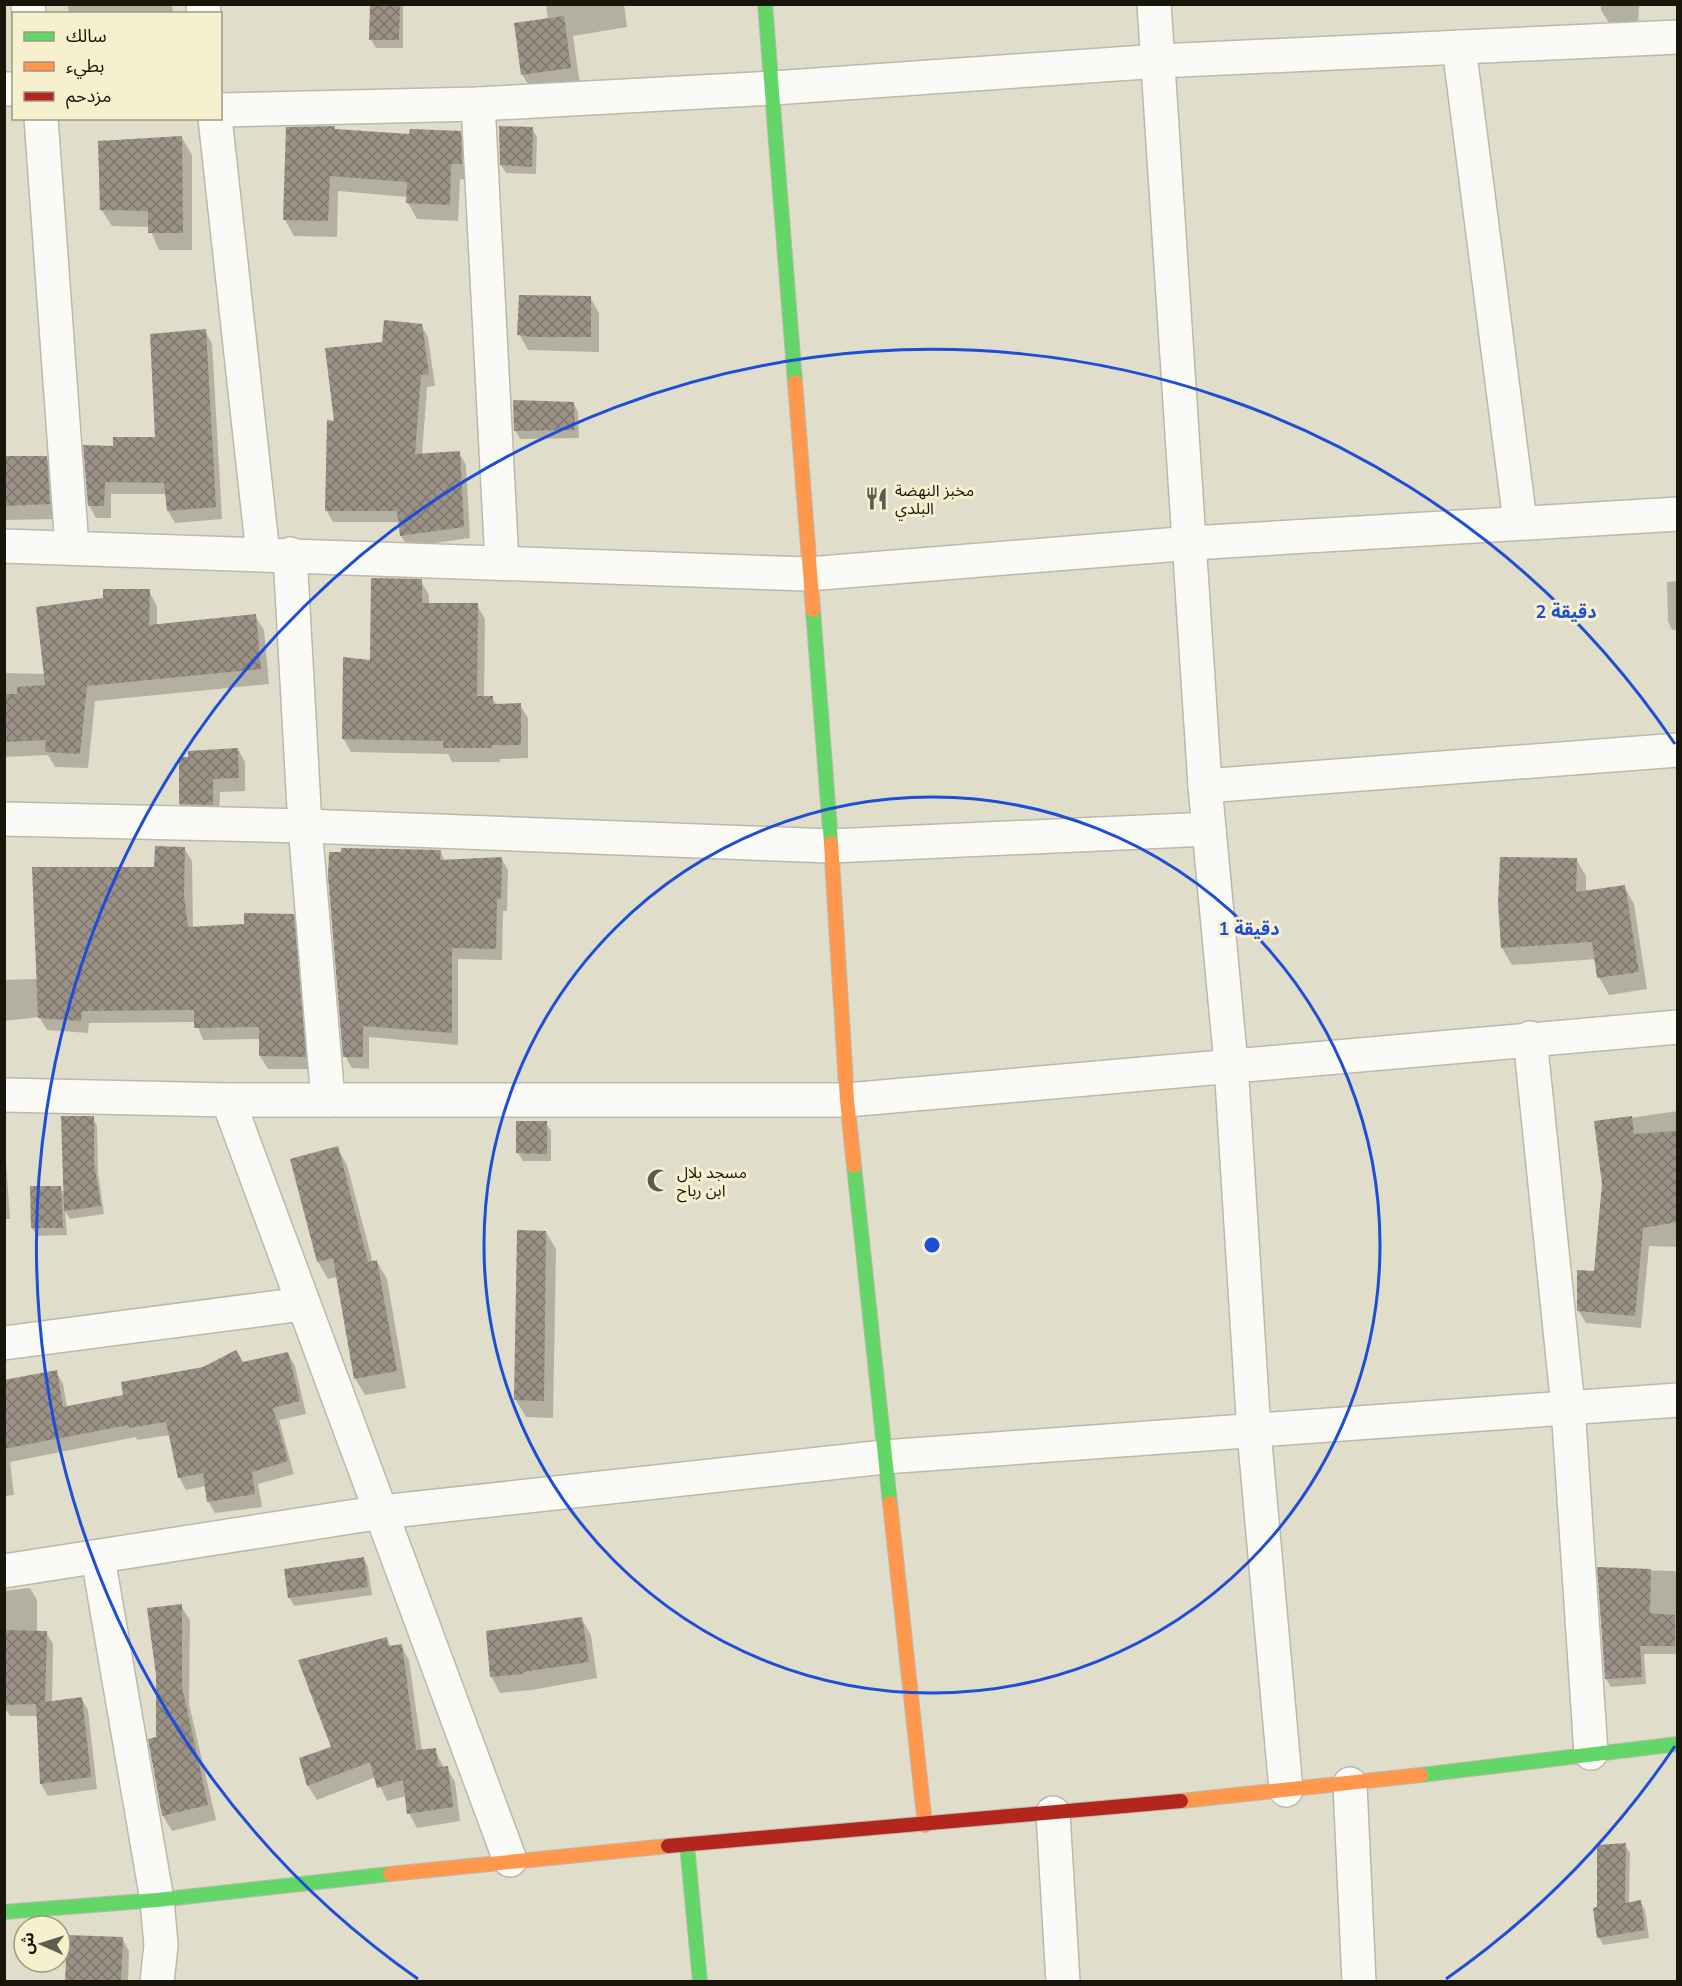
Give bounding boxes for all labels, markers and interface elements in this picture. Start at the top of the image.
legend [12,12,222,120]
text: سالك [66,24,107,48]
text: بطيء [66,54,104,79]
text: مزدحم [66,84,111,109]
place label: مخبز النهضة البلدي [895,480,974,521]
restaurant icon: مخبز النهضة البلدي [864,486,890,512]
text: 2 دقيقة [1536,600,1596,624]
text: 1 دقيقة [1219,917,1279,941]
place label: مسجد بلال ابن رباح [677,1162,747,1203]
mosque icon: مسجد بلال ابن رباح [646,1168,672,1194]
centre of rings [922,1235,942,1255]
north arrow [12,1914,72,1974]
text: ش [16,1932,40,1955]

